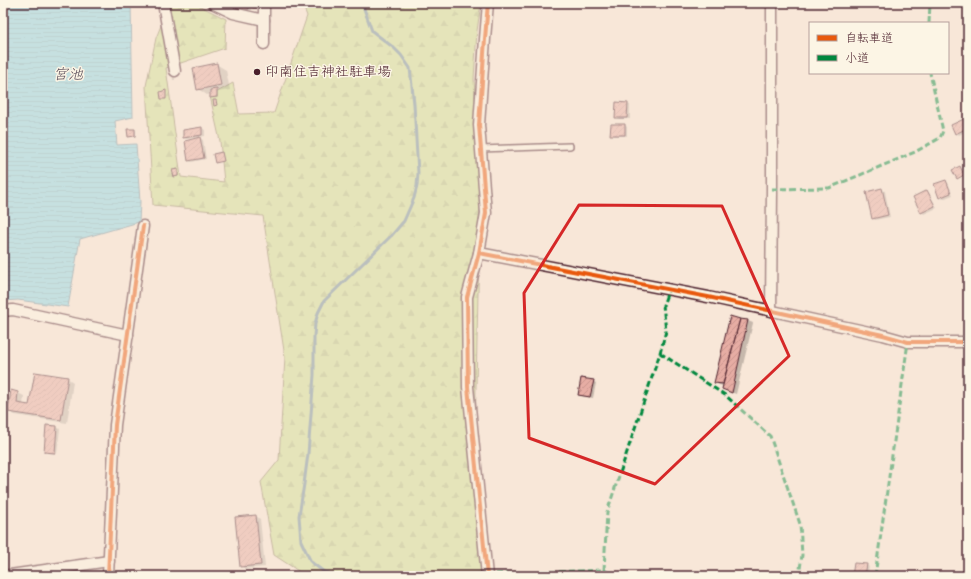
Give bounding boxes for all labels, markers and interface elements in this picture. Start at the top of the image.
legend [809,22,949,74]
text: 自転車道 [845,31,893,47]
text: 小道 [845,51,869,67]
place label: 印南住吉神社駐車場 [265,63,391,81]
water label: 宮池 [53,65,84,85]
marker: 印南住吉神社駐車場 [252,67,262,77]

